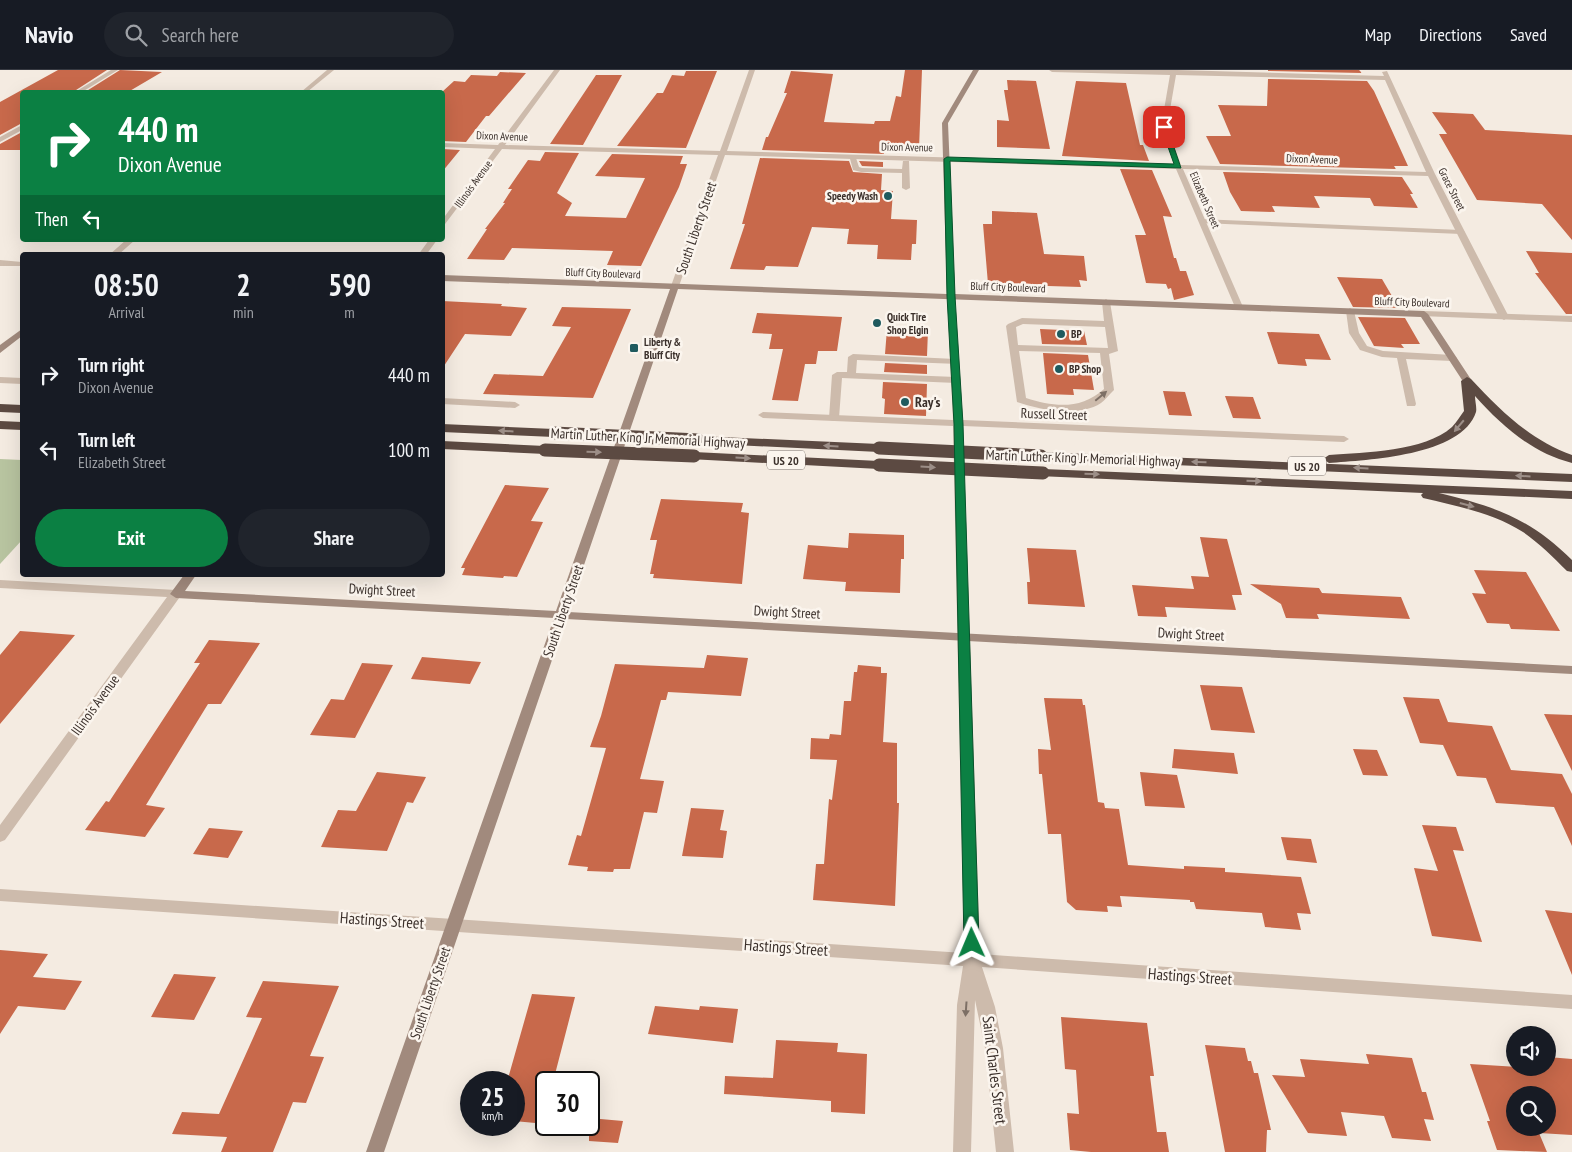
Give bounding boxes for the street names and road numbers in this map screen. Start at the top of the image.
street label: Dixon Avenue [476,128,529,144]
street label: Dixon Avenue [881,140,934,154]
street label: Dixon Avenue [1286,151,1339,167]
street label: Illinois Avenue [451,157,495,211]
street label: Grace Street [1435,165,1469,213]
street label: Elizabeth Street [1187,169,1223,231]
street label: South Liberty Street [672,179,720,277]
street label: Bluff City Boulevard [565,265,641,281]
street label: Bluff City Boulevard [970,279,1046,295]
street label: Bluff City Boulevard [1374,294,1450,310]
street label: Russell Street [1020,404,1088,424]
street label: Martin Luther King Jr Memorial Highway [550,424,746,452]
street label: Martin Luther King Jr Memorial Highway [985,446,1181,470]
road number: US 20 [767,450,805,470]
road number: US 20 [1288,456,1326,476]
street label: South Liberty Street [539,562,587,660]
street label: Dwight Street [348,579,416,601]
street label: Dwight Street [753,601,821,623]
street label: Dwight Street [1157,623,1225,645]
street label: Illinois Avenue [67,671,123,739]
street label: Hastings Street [339,907,425,933]
street label: Hastings Street [743,934,829,960]
street label: South Liberty Street [406,944,454,1042]
street label: Hastings Street [1147,963,1233,989]
street label: Saint Charles Street [978,1015,1012,1126]

